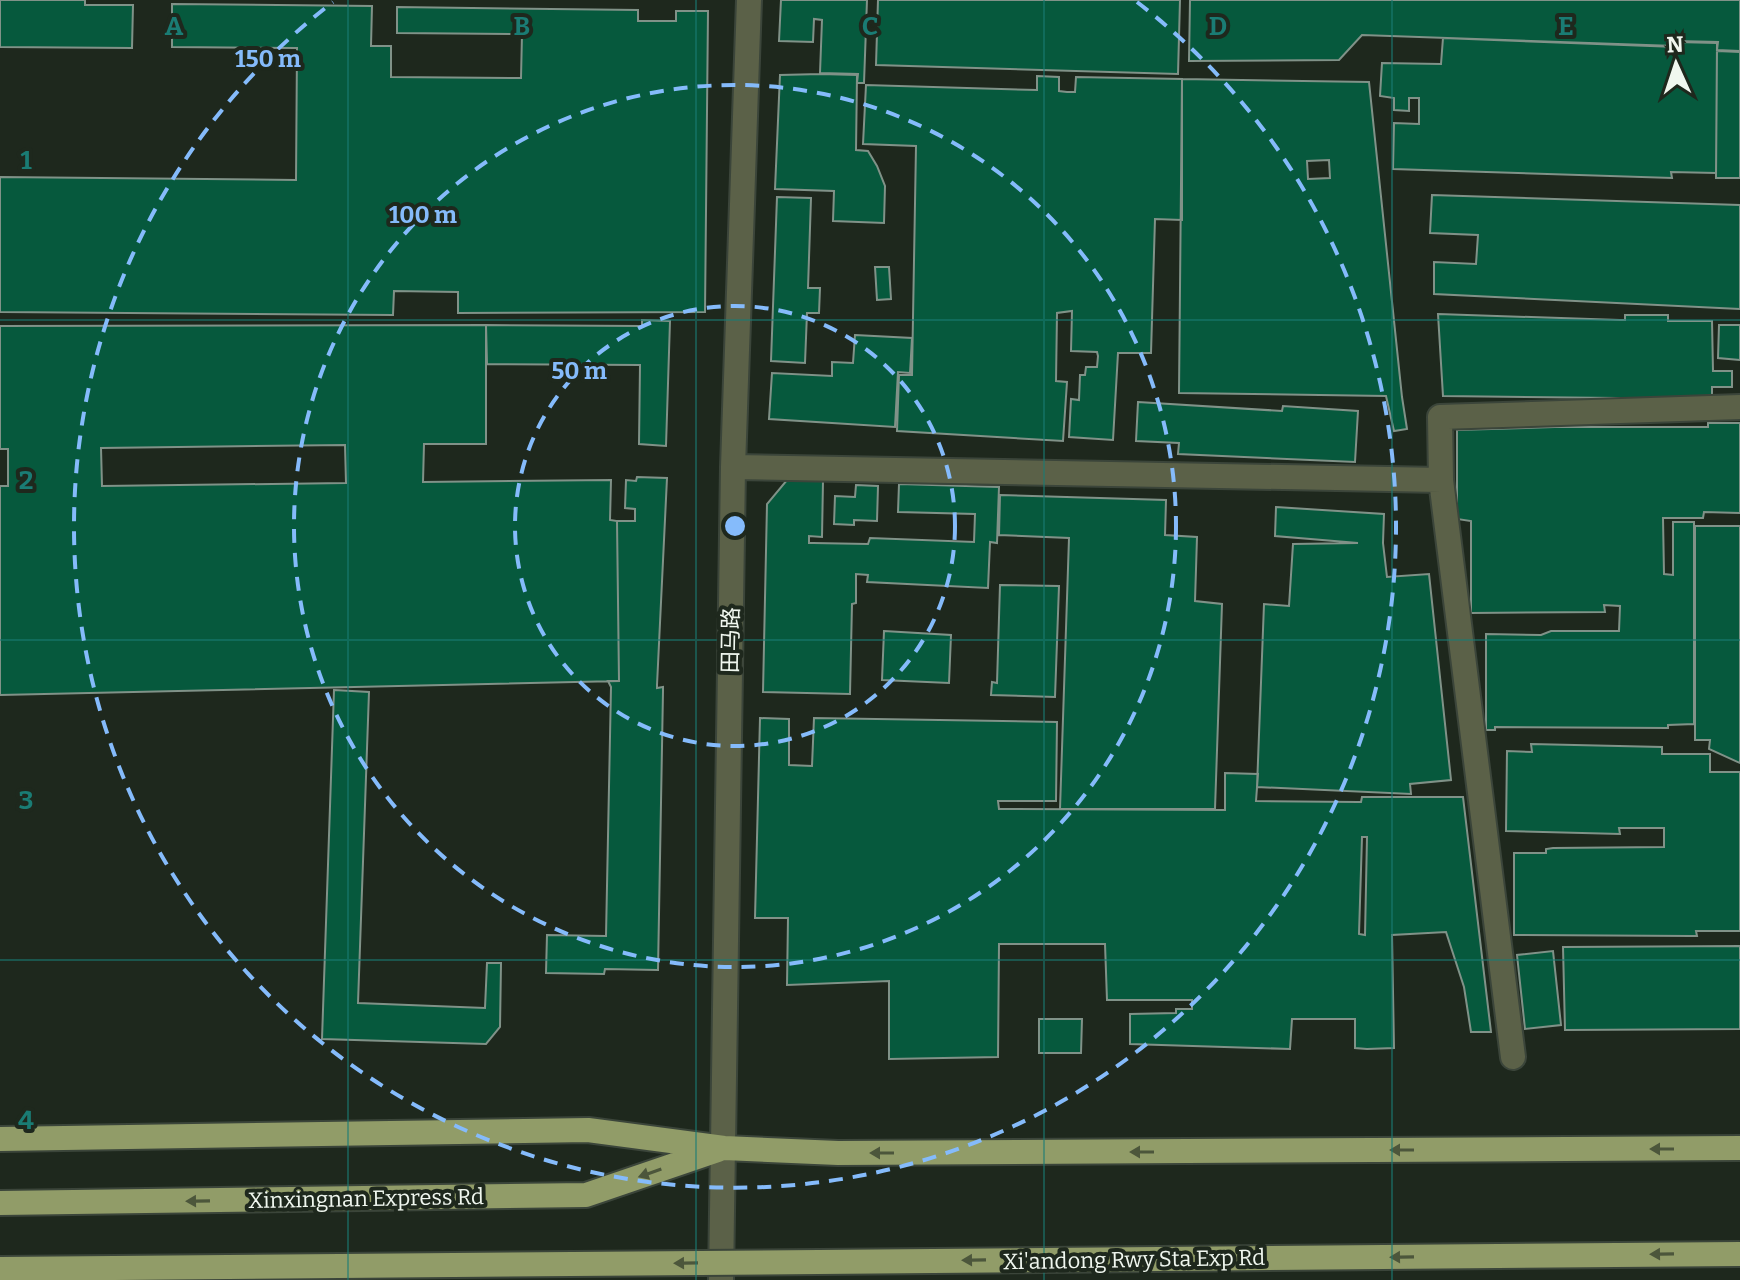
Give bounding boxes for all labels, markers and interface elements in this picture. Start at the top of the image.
text: A [165,11,184,42]
text: B [514,11,530,42]
text: C [862,11,878,42]
text: D [1209,11,1227,42]
text: E [1558,11,1574,42]
north arrow [1636,24,1716,104]
text: N [1666,31,1684,58]
text: 150 m [235,45,301,73]
text: 1 [20,145,32,176]
text: 100 m [389,201,457,229]
text: 50 m [551,357,607,385]
text: 2 [19,465,33,496]
centre of rings [721,512,749,540]
street label: 田马路 [716,607,745,673]
text: 3 [19,785,33,816]
text: 4 [18,1105,34,1136]
one-way arrow [1649,1143,1674,1155]
one-way arrow [1389,1144,1414,1156]
one-way arrow [1129,1145,1154,1158]
one-way arrow [869,1147,894,1159]
one-way arrow [638,1168,662,1180]
street label: Xinxingnan Express Rd [248,1183,484,1214]
one-way arrow [185,1194,210,1207]
street label: Xi'andong Rwy Sta Exp Rd [1003,1244,1265,1275]
one-way arrow [1649,1248,1674,1260]
one-way arrow [1389,1251,1414,1263]
one-way arrow [961,1254,986,1267]
one-way arrow [673,1257,698,1269]

